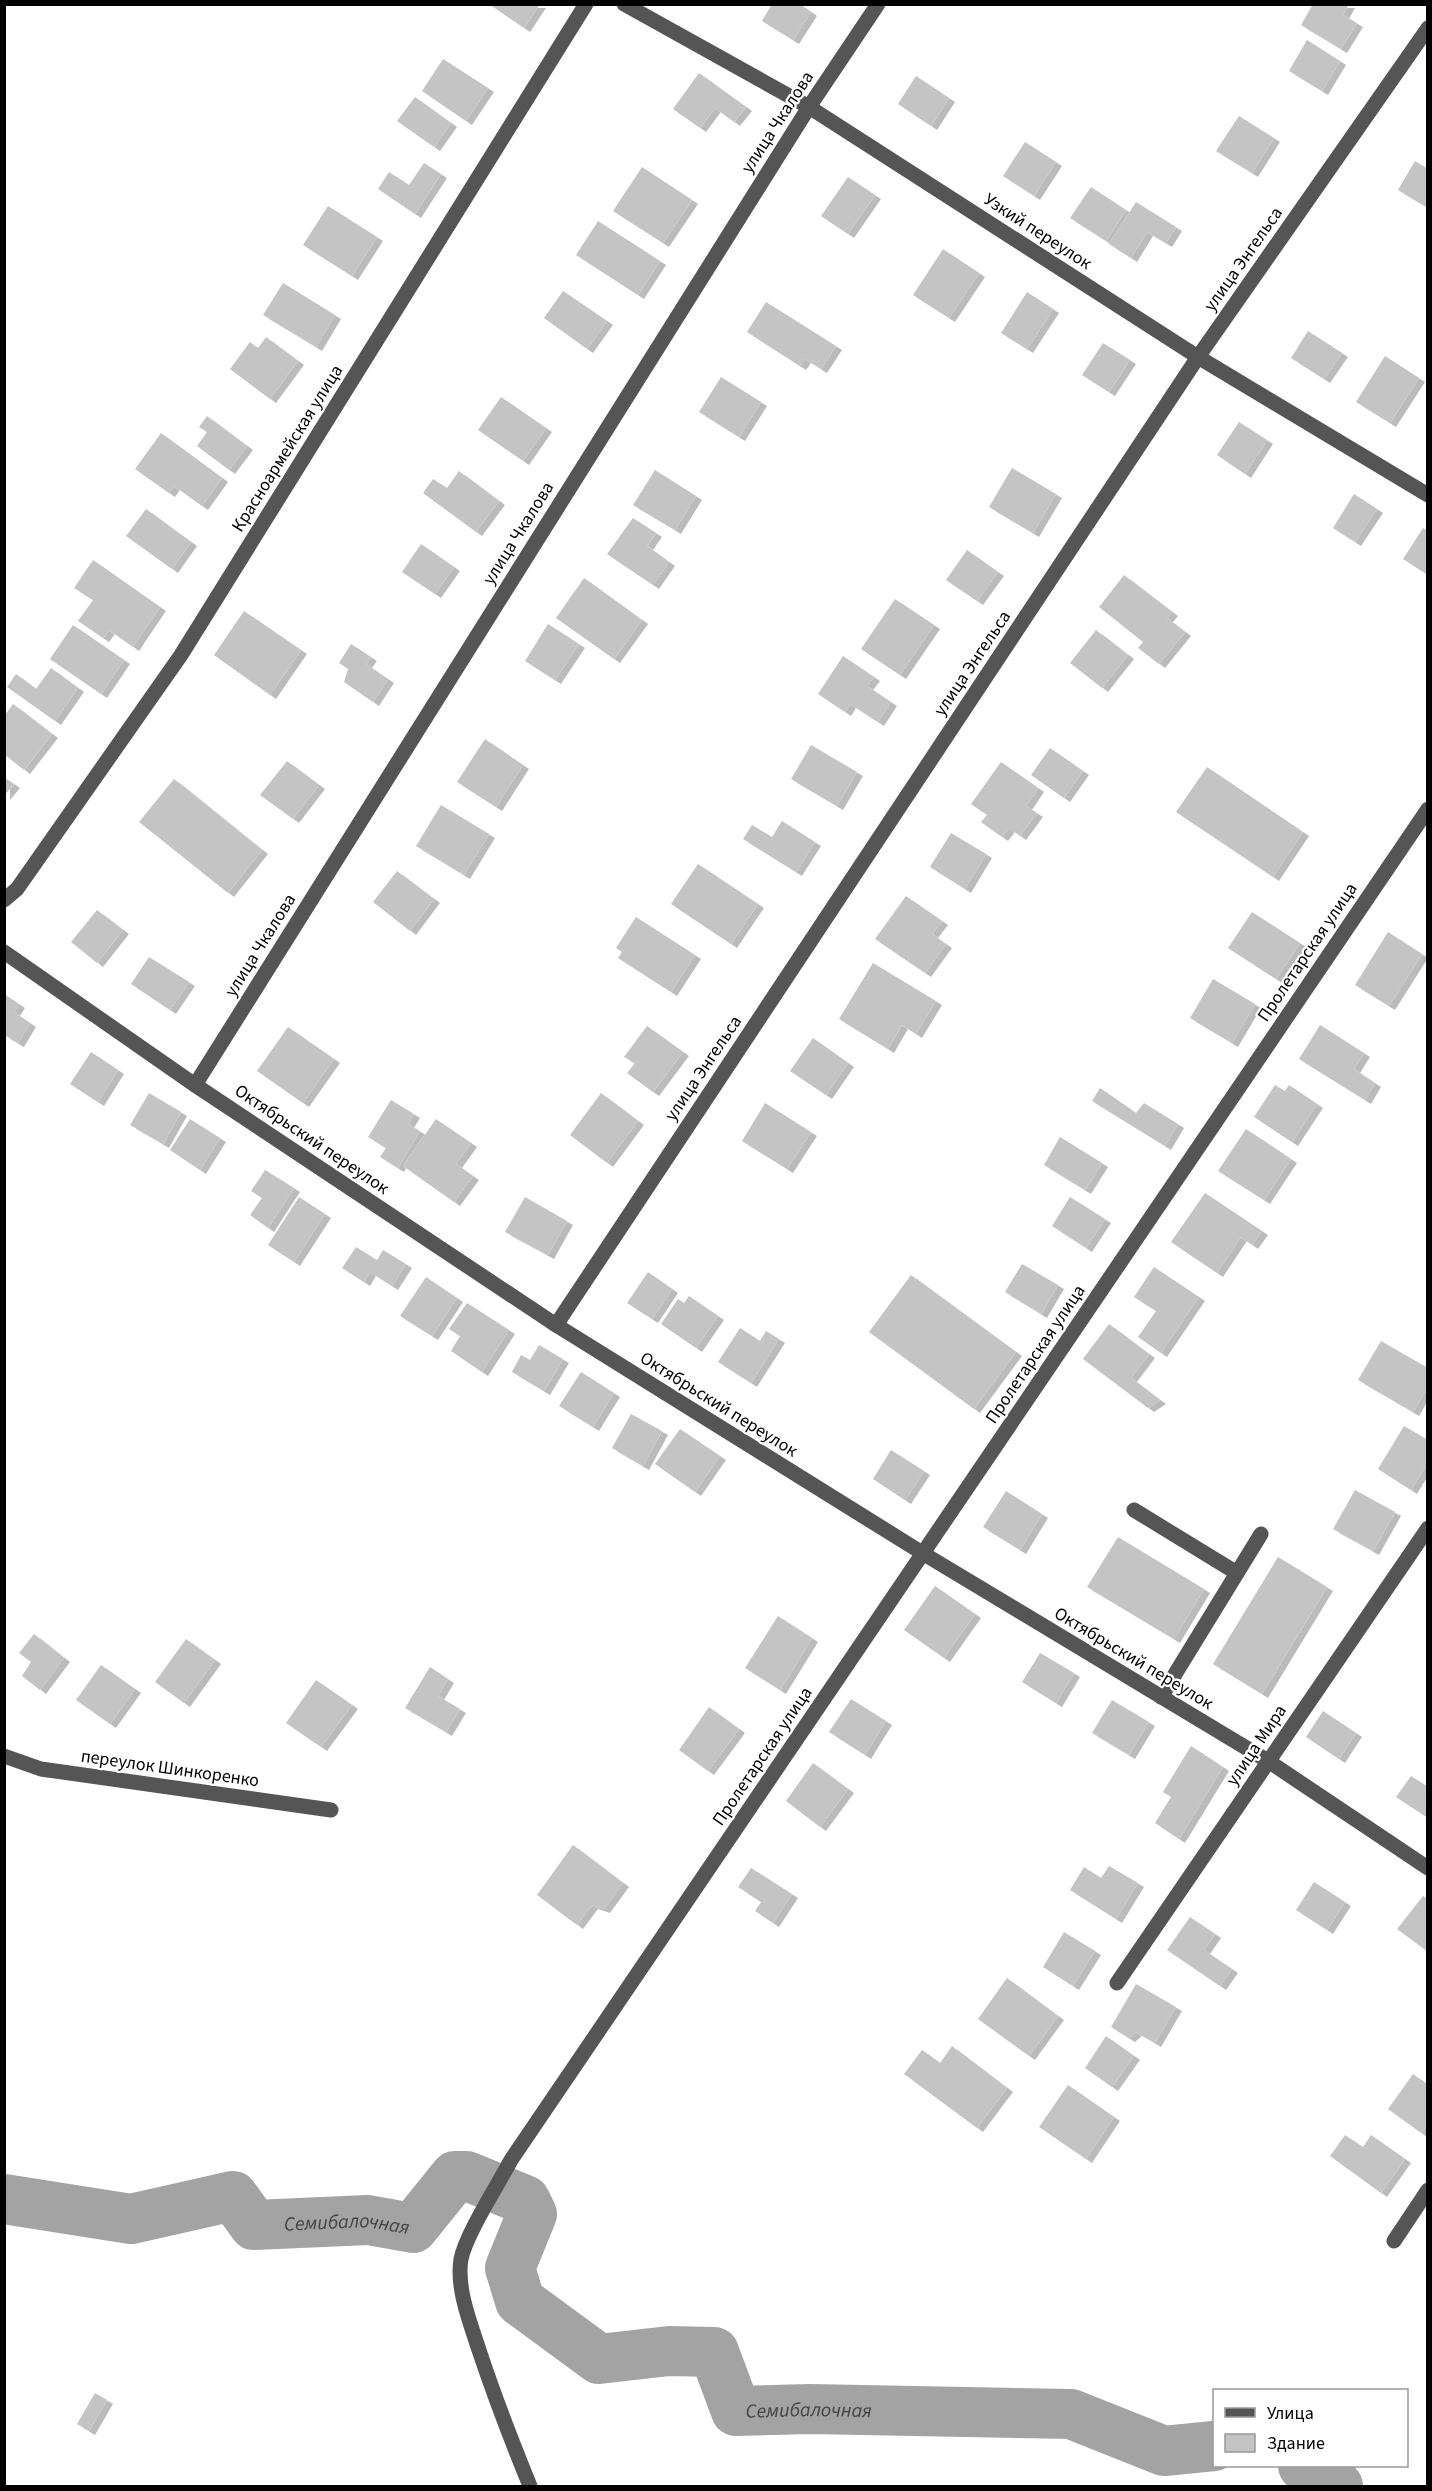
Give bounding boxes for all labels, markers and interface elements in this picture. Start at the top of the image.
street label: улица Чкалова [735,66,820,178]
street label: Узкий переулок [979,187,1097,276]
street label: улица Энгельса [1198,202,1289,317]
street label: Красноармейская улица [226,360,349,537]
street label: улица Чкалова [477,477,560,589]
street label: улица Энгельса [928,606,1017,721]
street label: Пролетарская улица [1252,878,1363,1027]
street label: улица Чкалова [219,889,302,1001]
street label: улица Энгельса [659,1011,748,1126]
street label: Октябрьский переулок [229,1078,394,1201]
street label: Пролетарская улица [980,1280,1091,1429]
street label: Октябрьский переулок [635,1346,802,1463]
street label: Октябрьский переулок [1050,1601,1218,1716]
street label: Пролетарская улица [707,1682,818,1831]
street label: улица Мира [1220,1700,1293,1791]
street label: переулок Шинкоренко [79,1744,261,1793]
water label: Семибалочная [283,2207,412,2242]
legend [1213,2389,1408,2467]
water label: Семибалочная [745,2396,872,2426]
text: Улица [1267,2401,1314,2426]
text: Здание [1267,2431,1325,2456]

